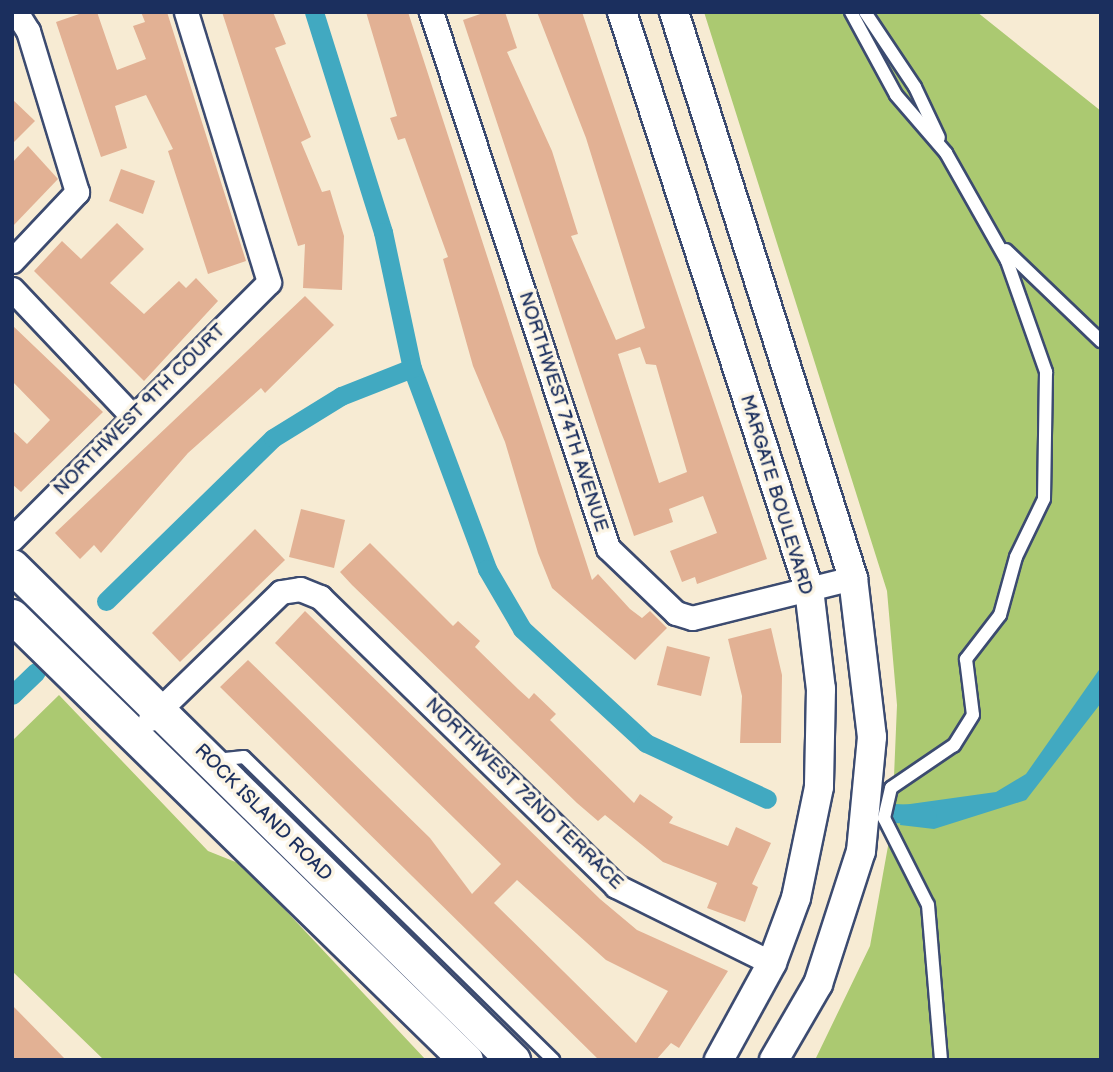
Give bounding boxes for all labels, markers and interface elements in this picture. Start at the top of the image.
street label: NORTHWEST 74TH AVENUE [513,289,613,535]
street label: NORTHWEST 9TH COURT [49,319,231,501]
street label: MARGATE BOULEVARD [735,392,817,598]
street label: NORTHWEST 72ND TERRACE [420,693,628,895]
street label: ROCK ISLAND ROAD [190,740,336,886]

